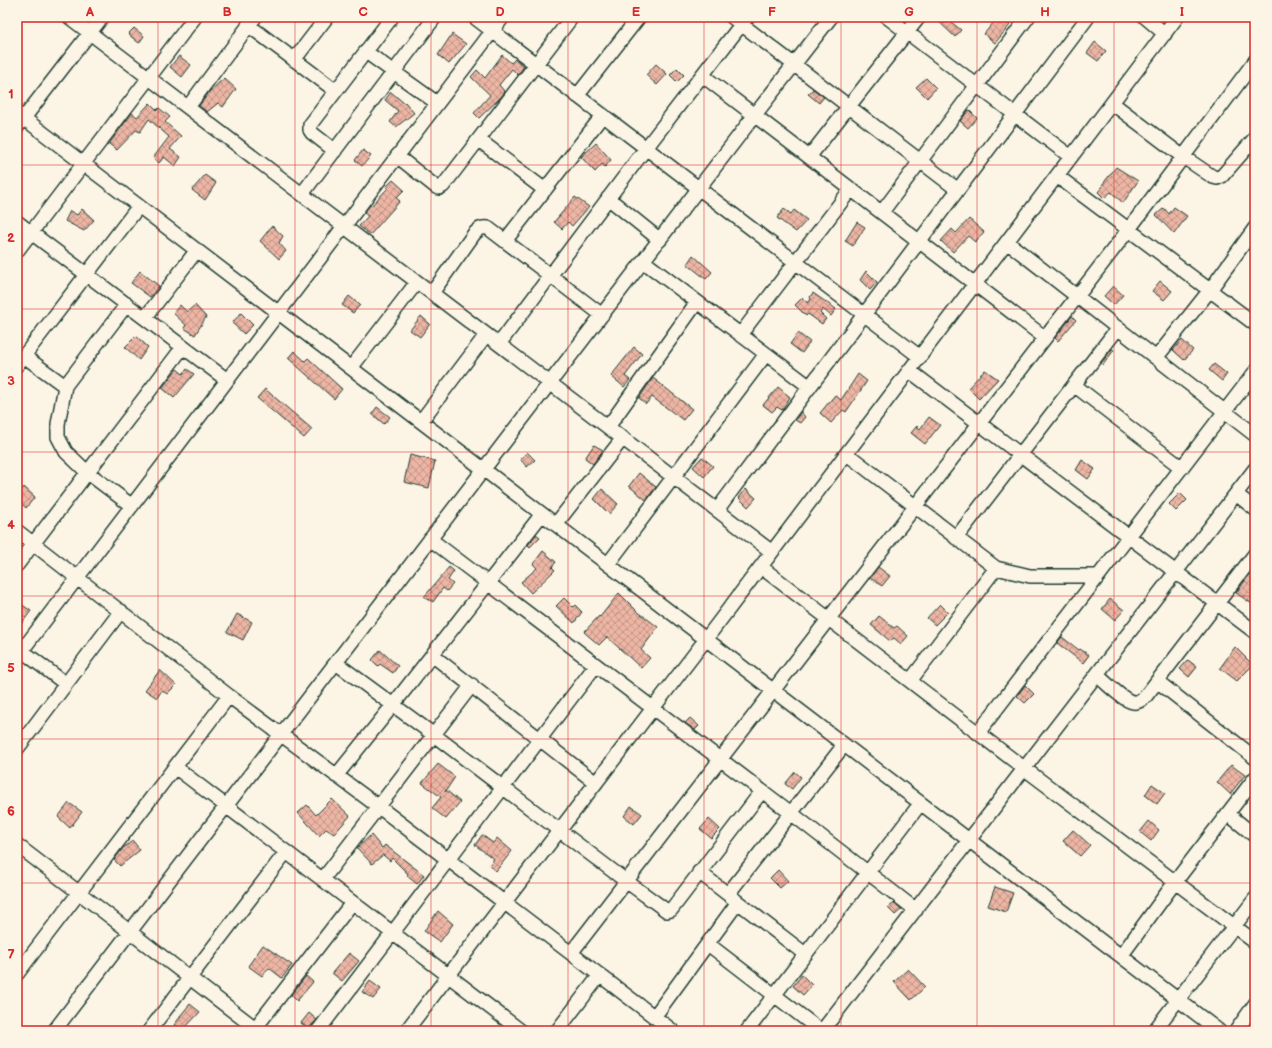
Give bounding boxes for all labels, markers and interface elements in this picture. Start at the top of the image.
text: A [85,4,94,20]
text: B [222,4,232,20]
text: C [358,4,368,20]
text: D [495,4,505,20]
text: E [632,4,641,20]
text: F [768,4,776,20]
text: G [904,4,914,20]
text: H [1040,4,1050,20]
text: I [1180,4,1184,20]
text: 1 [8,86,14,102]
text: 2 [7,230,15,246]
text: 3 [7,373,15,389]
text: 4 [7,517,15,533]
text: 5 [7,660,15,676]
text: 6 [7,803,15,819]
text: 7 [7,947,15,963]

